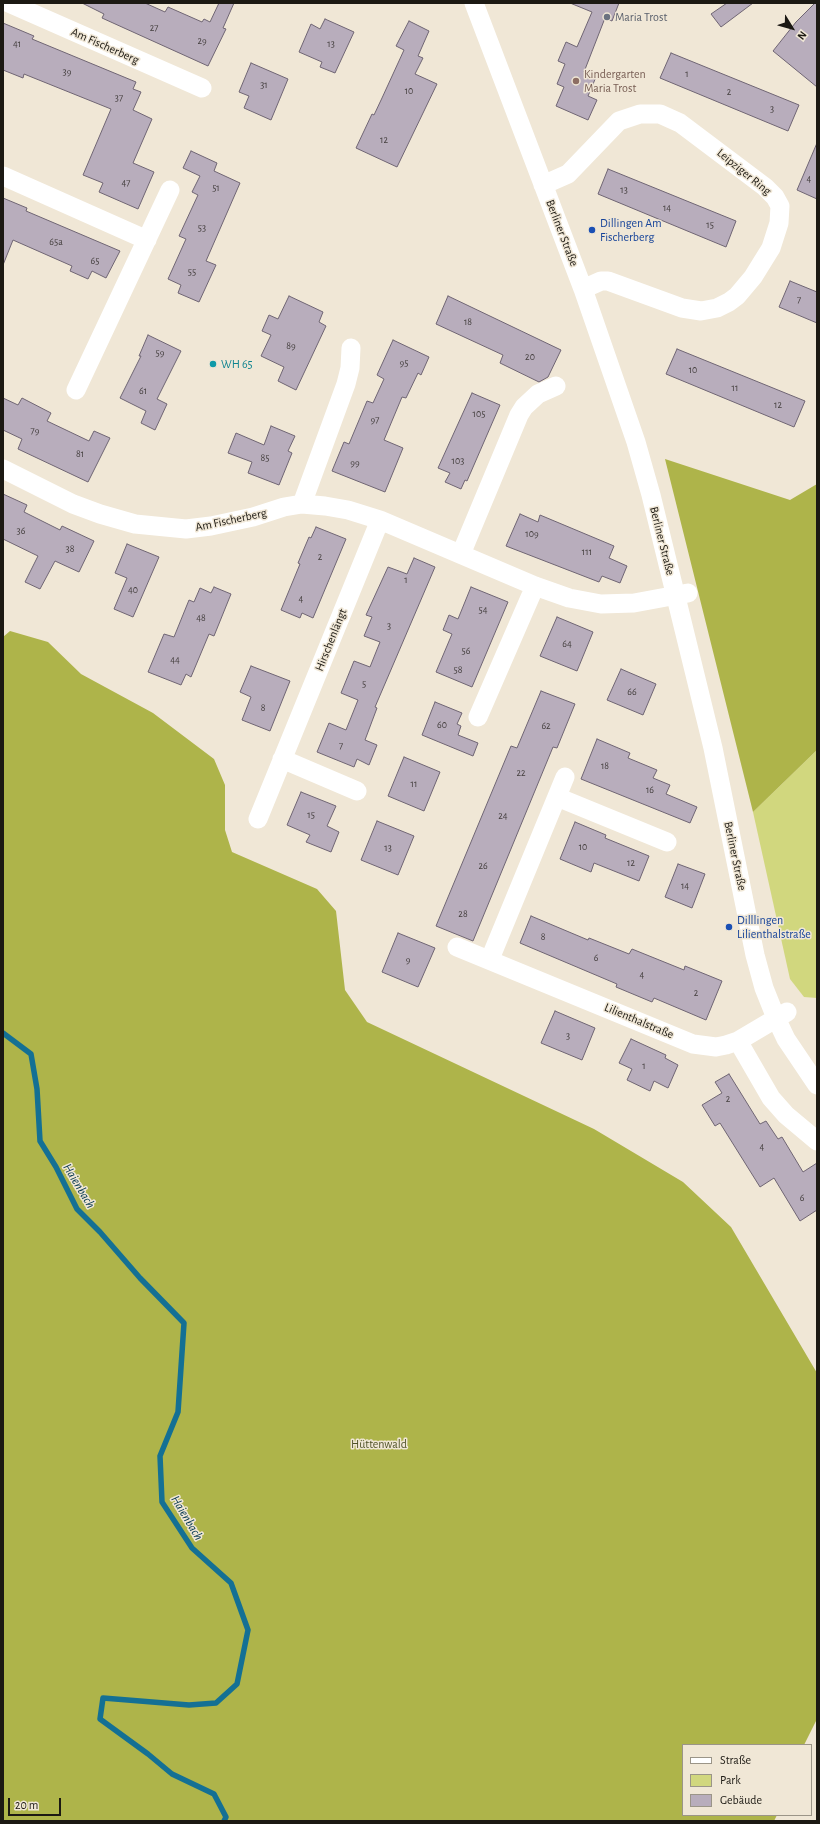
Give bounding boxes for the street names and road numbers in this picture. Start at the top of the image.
street label: Am Fischerberg [69,25,141,67]
street label: Leipziger Ring [714,146,774,198]
street label: Berliner Straße [543,198,581,268]
street label: Am Fischerberg [194,505,268,535]
street label: Berliner Straße [647,505,677,577]
street label: Hirschenlängt [312,607,350,673]
street label: Berliner Straße [721,820,749,892]
street label: Lilienthalstraße [602,1000,676,1042]

